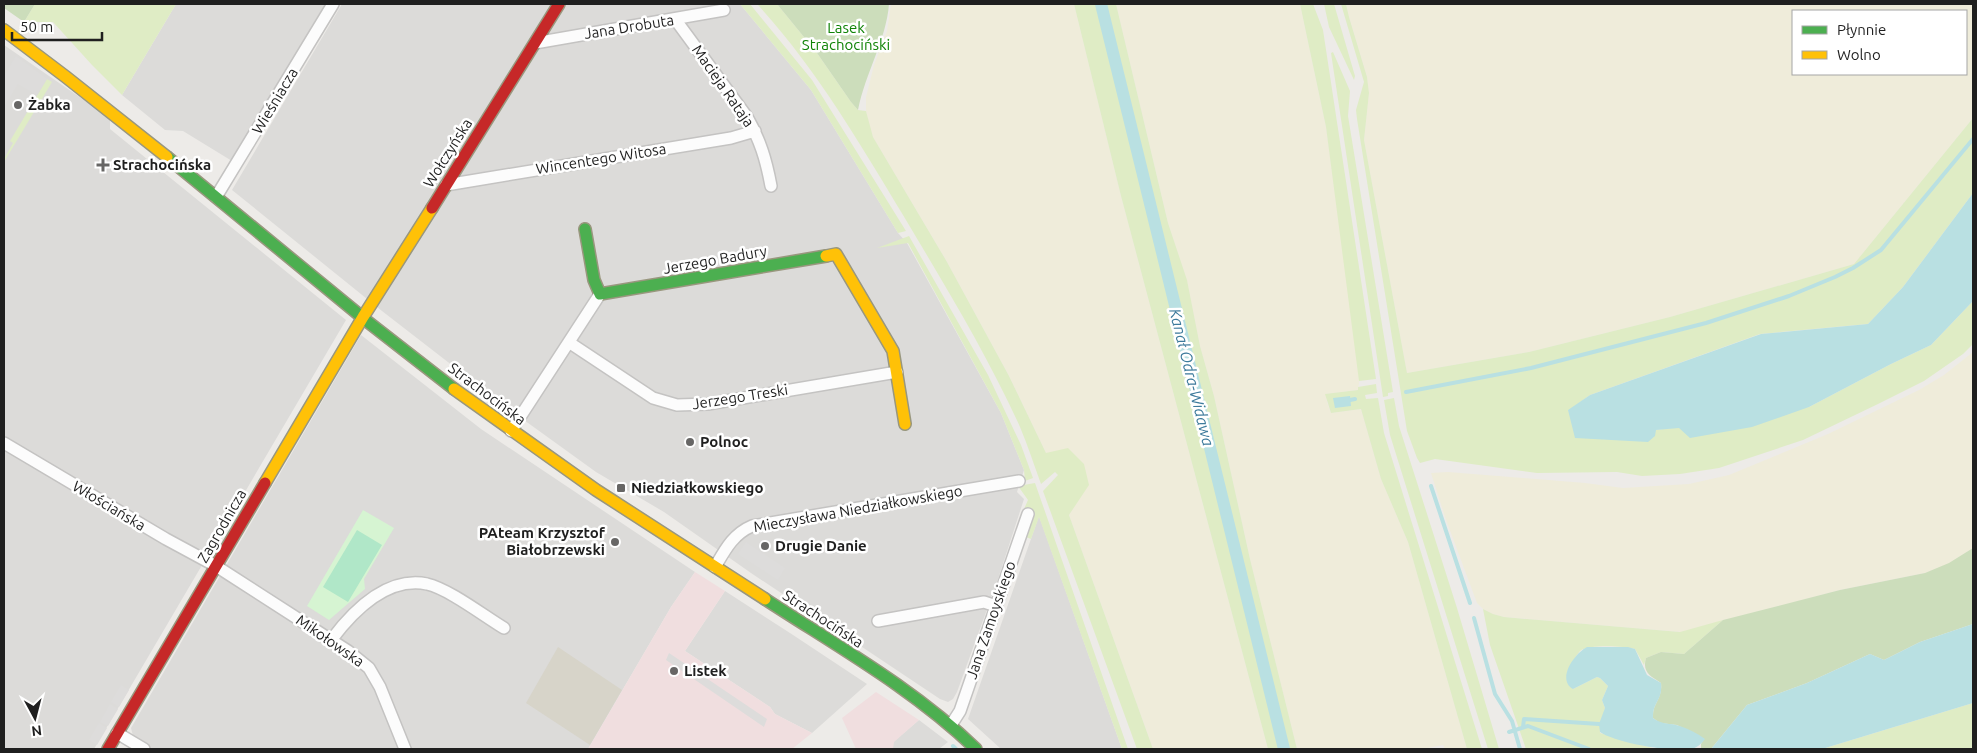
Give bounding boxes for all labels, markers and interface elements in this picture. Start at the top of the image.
scale bar [12,10,102,42]
legend [1792,10,1967,75]
street label: Jana Drobuta [583,11,675,42]
text: 50 m [20,18,53,35]
park label: Lasek Strachociński [802,19,890,53]
text: Płynnie [1837,21,1886,38]
street label: Macieja Rataja [689,41,758,130]
text: Wolno [1837,46,1881,63]
street label: Wieśniacza [248,65,301,137]
place label: Żabka [28,96,71,113]
marker: Żabka [12,99,24,111]
street label: Wołczyńska [420,115,475,190]
street label: Wincentego Witosa [534,140,667,177]
place label: Strachocińska [113,156,211,173]
marker: Strachocińska [97,159,109,171]
street label: Jerzego Badury [662,242,768,277]
water label: Kanał Odra-Widawa [1166,306,1218,448]
street label: Strachocińska [445,359,529,428]
street label: Jerzego Treski [691,381,789,412]
place label: Polnoc [700,433,748,450]
marker: Polnoc [684,436,696,448]
street label: Włościańska [70,477,149,534]
place label: Niedziałkowskiego [631,479,763,496]
marker: Niedziałkowskiego [615,482,627,494]
street label: Mieczysława Niedziałkowskiego [752,482,964,535]
street label: Zagrodnicza [194,486,249,565]
place label: PAteam Krzysztof Białobrzewski [479,524,606,558]
marker: PAteam Krzysztof Białobrzewski [609,536,621,548]
place label: Drugie Danie [775,537,867,554]
marker: Drugie Danie [759,540,771,552]
street label: Jana Zamoyskiego [962,559,1019,681]
street label: Strachocińska [780,586,867,651]
street label: Mikołowska [293,611,367,670]
place label: Listek [684,662,727,679]
marker: Listek [668,665,680,677]
north arrow [10,693,60,743]
text: N [30,722,43,739]

